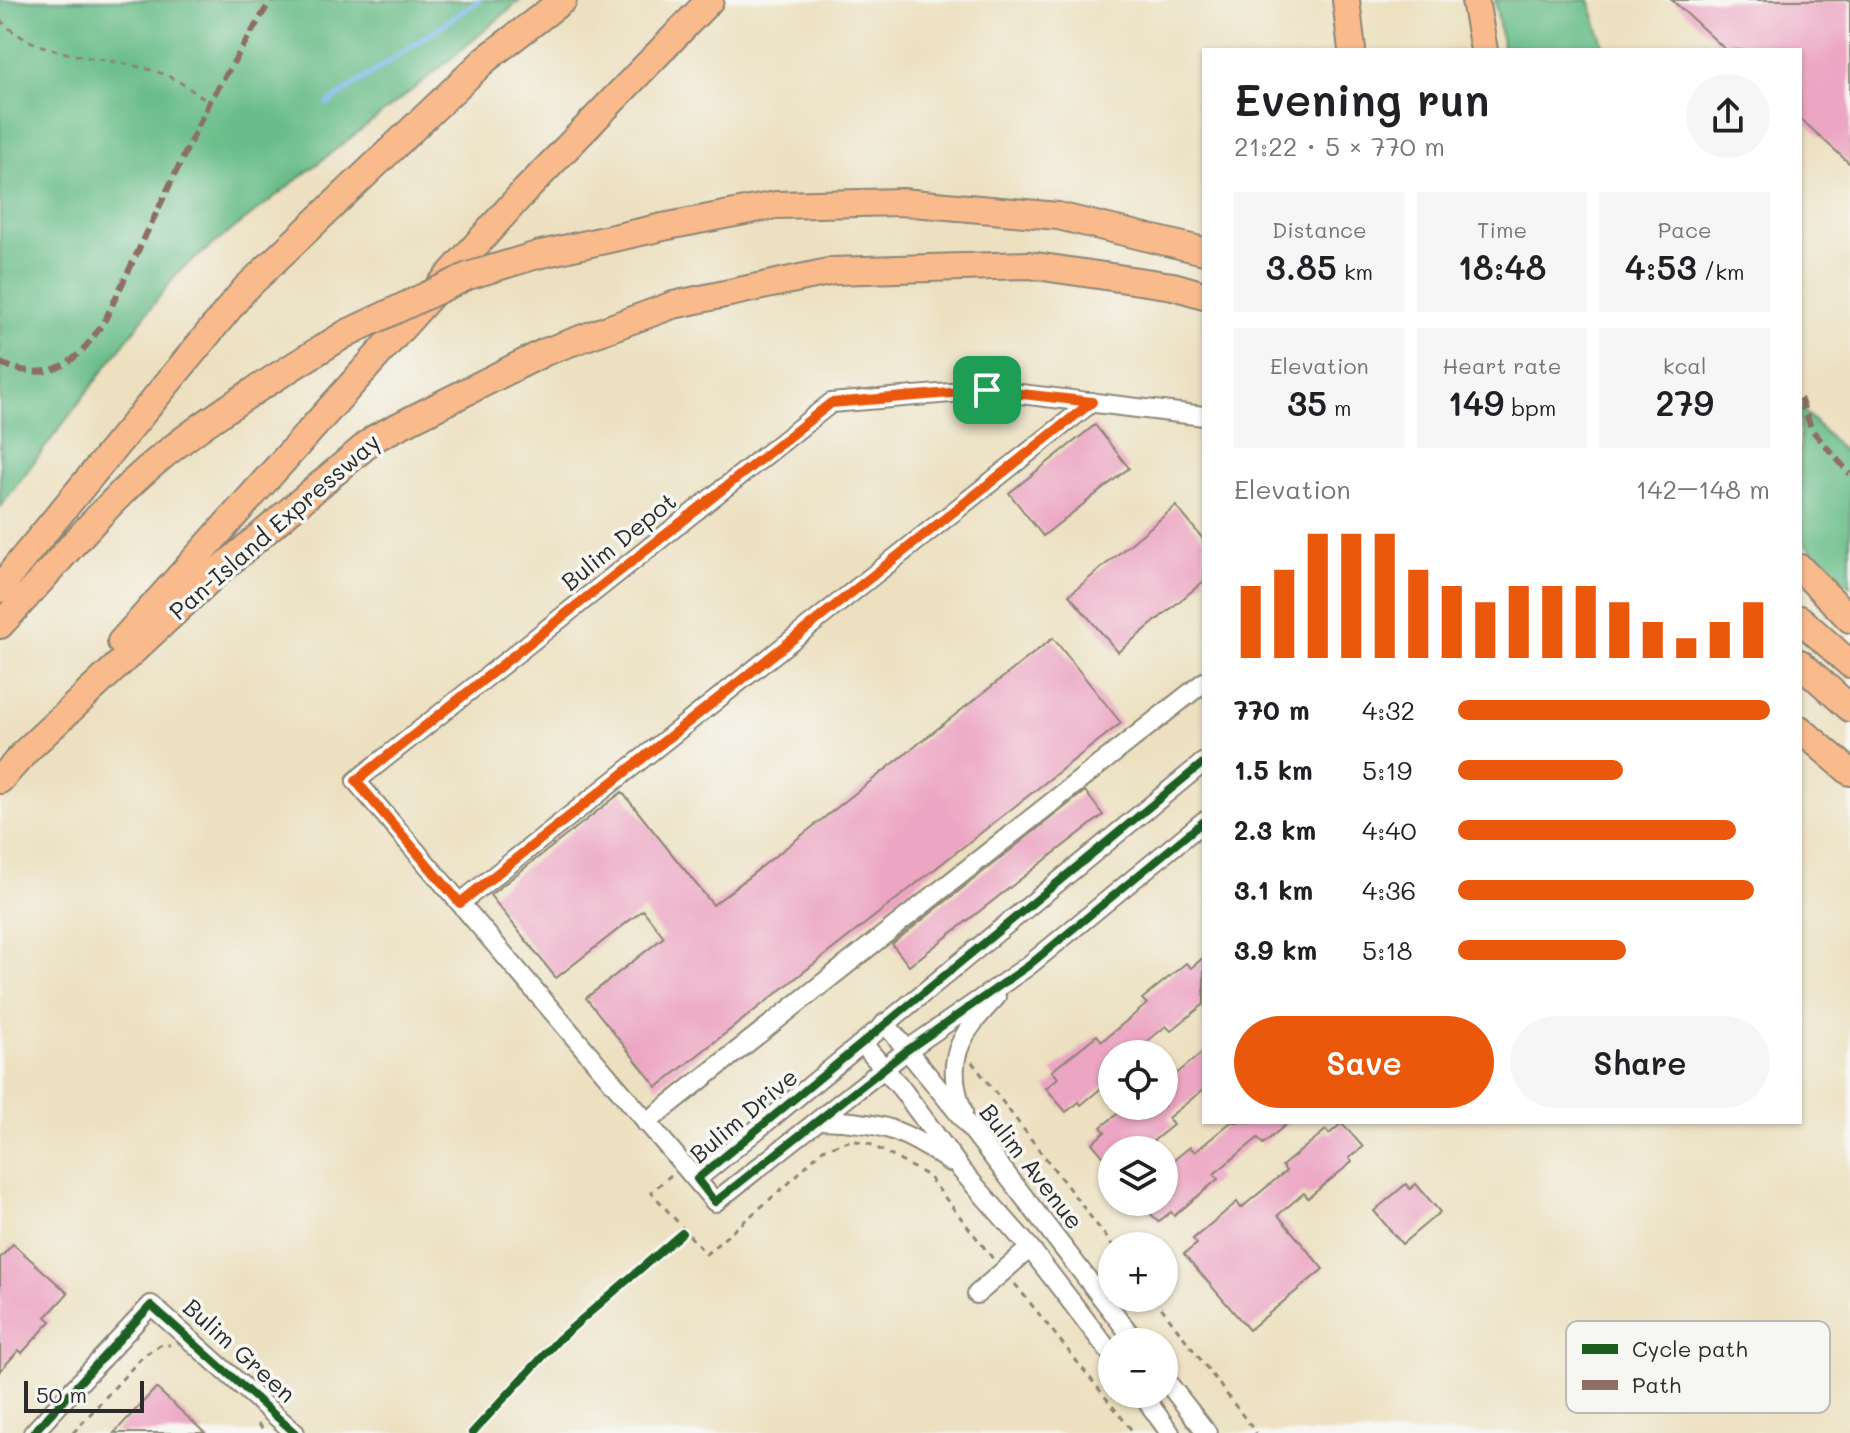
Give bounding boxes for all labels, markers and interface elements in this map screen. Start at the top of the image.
text: Evening run [1234,70,1489,127]
button: share [1686,74,1770,158]
text: 21:22 · 5 × 770 m [1234,129,1445,163]
text: Distance [1272,215,1367,244]
text: Time [1477,215,1527,244]
text: Pace [1658,215,1712,244]
text: 3.85 [1266,244,1337,289]
text: 18:48 [1458,244,1546,289]
text: 4:53 [1625,244,1697,289]
text: km [1337,257,1373,286]
text: /km [1697,257,1744,286]
text: Elevation [1270,351,1369,380]
text: Heart rate [1443,351,1561,380]
text: kcal [1663,351,1707,380]
pin [953,356,1021,424]
icon: arrive [965,368,1009,412]
text: 35 [1287,380,1327,425]
text: 149 [1448,380,1504,425]
text: 279 [1656,380,1714,425]
text: m [1327,393,1352,422]
text: bpm [1504,393,1556,422]
street label: Pan-Island Expressway [162,426,386,626]
text: Elevation [1234,472,1351,506]
text: 142–148 m [1636,472,1770,506]
street label: Bulim Depot [554,485,682,597]
text: 770 m [1234,693,1310,727]
text: 4:32 [1362,693,1415,727]
text: 1.5 km [1234,753,1313,787]
text: 5:19 [1362,753,1412,787]
text: 2.3 km [1234,813,1316,847]
text: 4:40 [1362,813,1417,847]
text: 3.1 km [1234,873,1313,907]
text: 4:36 [1362,873,1416,907]
text: 3.9 km [1234,933,1317,967]
text: 5:18 [1362,933,1413,967]
button: Save [1234,1016,1494,1108]
button: Share [1510,1016,1770,1108]
map controls [1098,1040,1178,1408]
button: locate [1098,1040,1178,1120]
street label: Bulim Drive [683,1061,803,1169]
street label: Bulim Avenue [973,1097,1091,1235]
button: layers [1098,1136,1178,1216]
button: + [1098,1232,1178,1312]
street label: Bulim Green [177,1291,303,1409]
legend [1566,1321,1830,1413]
button: − [1098,1328,1178,1408]
text: Cycle path [1632,1334,1748,1363]
text: Path [1632,1370,1681,1399]
scale bar [24,1377,144,1413]
text: 50 m [36,1380,87,1409]

